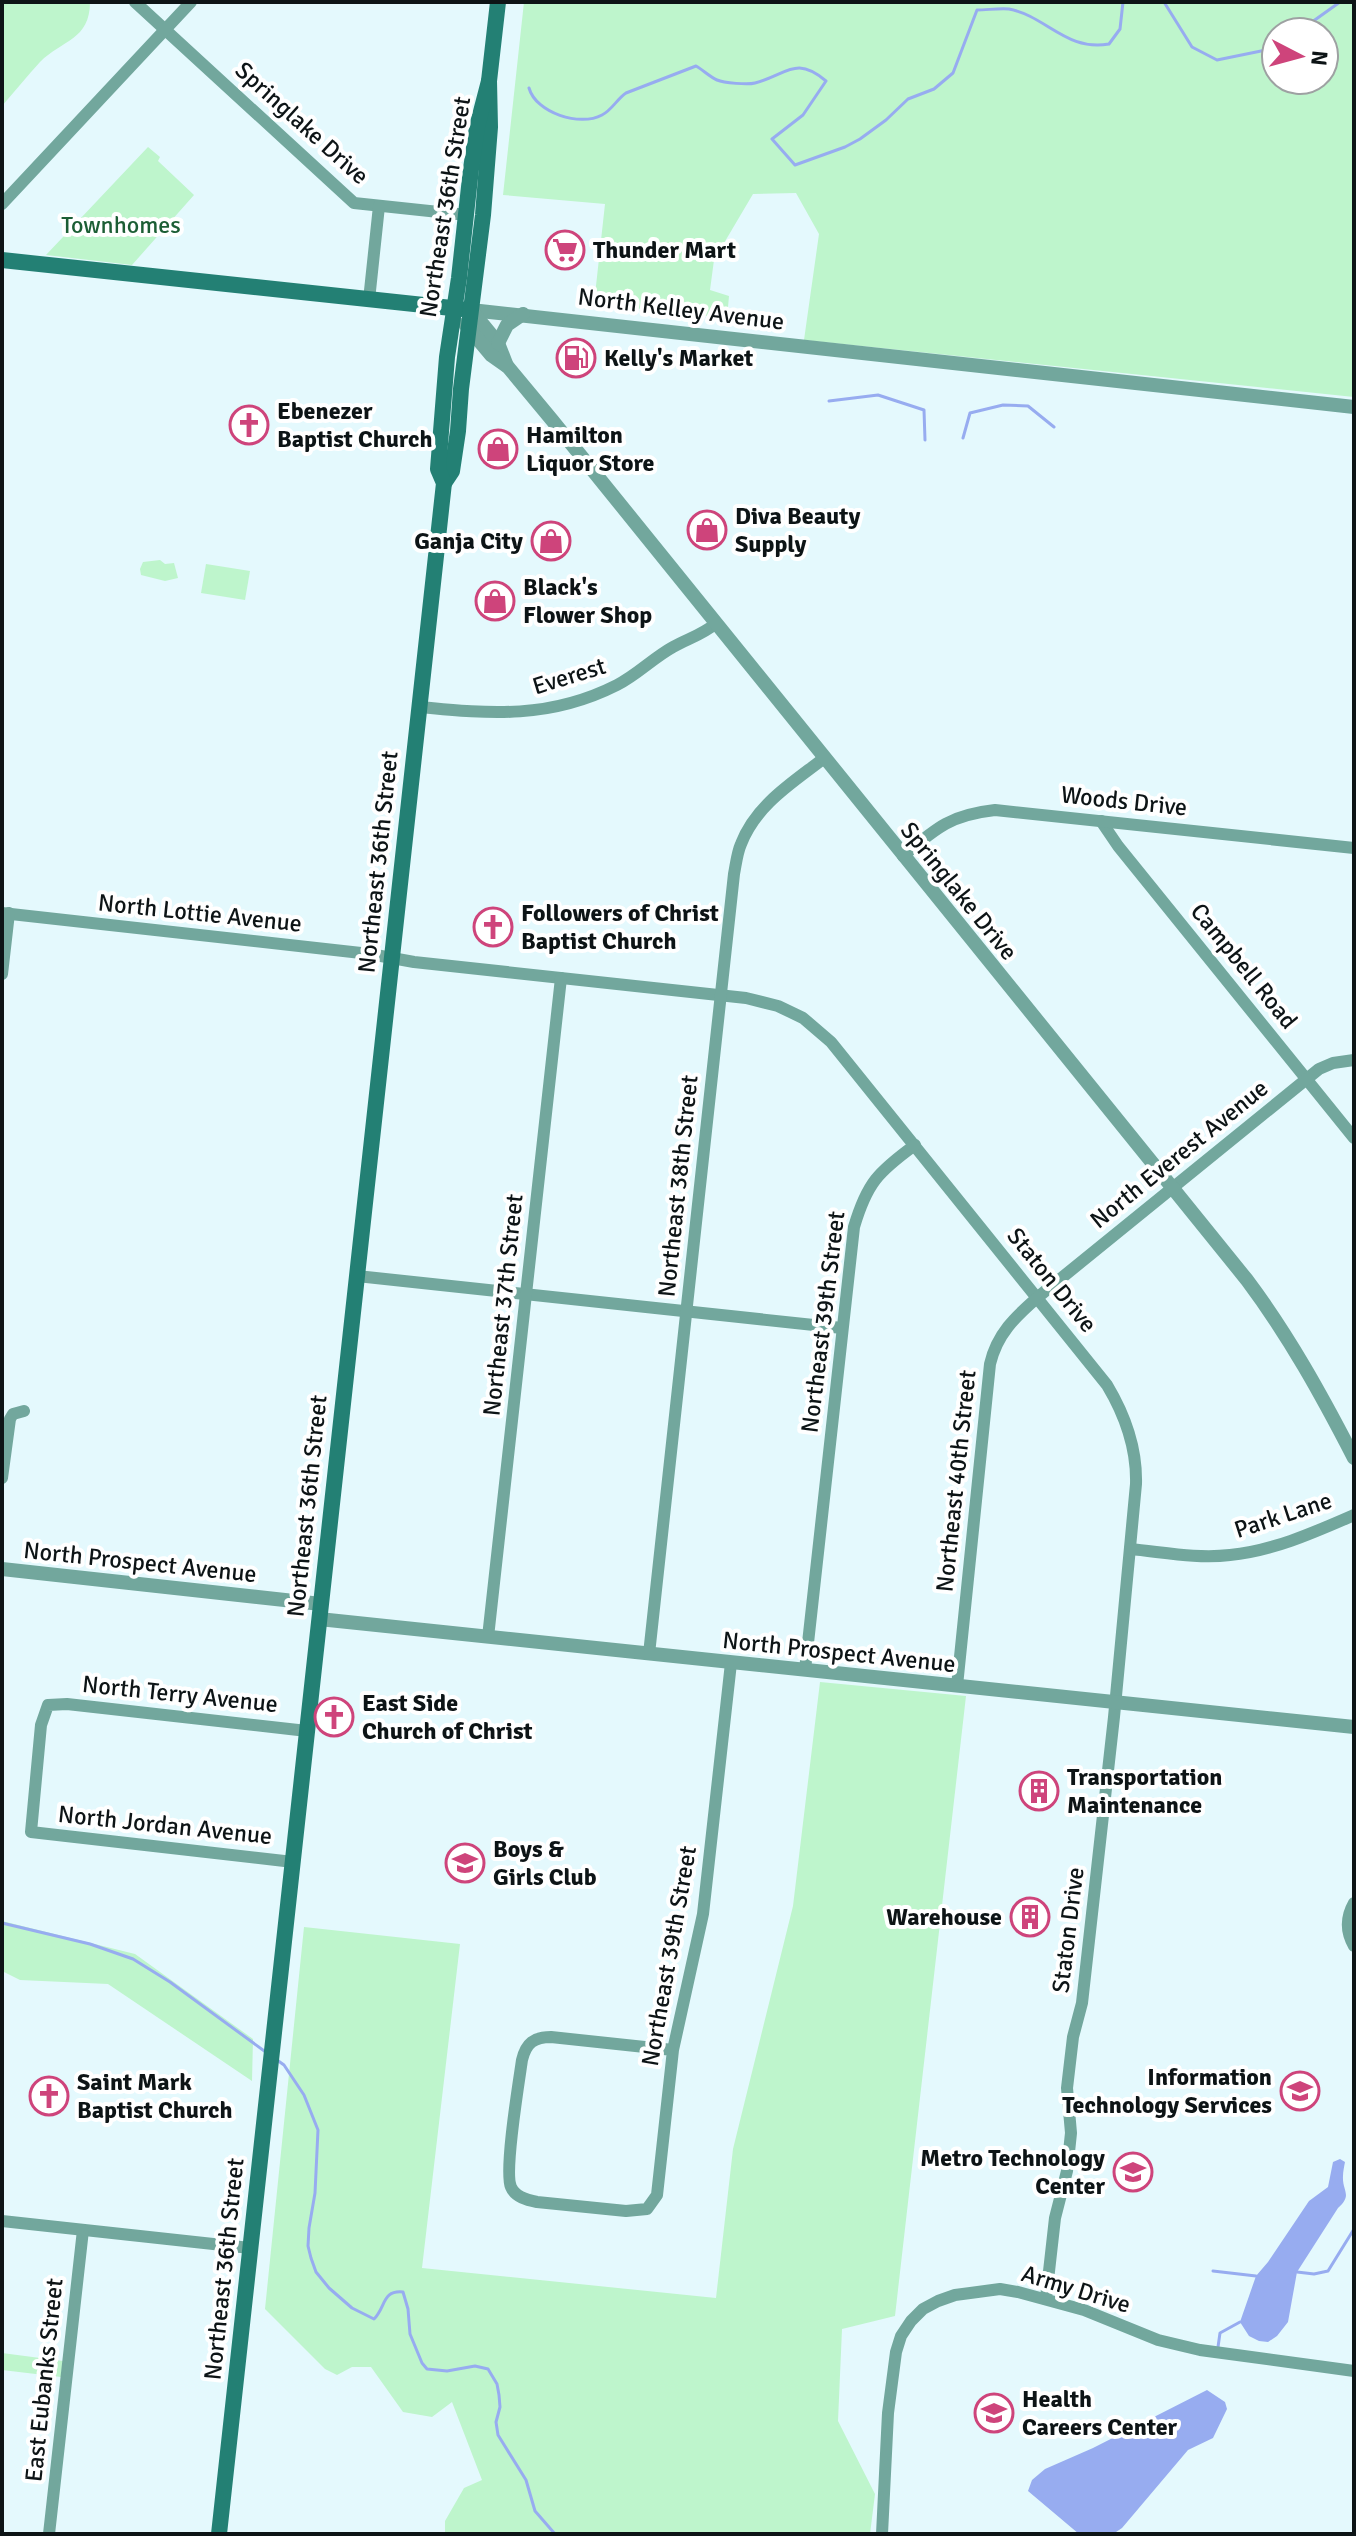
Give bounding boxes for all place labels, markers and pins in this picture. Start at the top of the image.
supermarket icon: Thunder Mart [544,229,586,271]
place label: Thunder Mart [593,235,736,265]
fuel station icon: Kelly's Market [555,337,597,379]
place label: Kelly's Market [604,343,753,373]
place label: Ebenezer Baptist Church [277,396,432,454]
church icon: Ebenezer Baptist Church [228,404,270,446]
place label: Hamilton Liquor Store [526,420,655,478]
shop icon: Hamilton Liquor Store [477,428,519,470]
place label: Diva Beauty Supply [735,501,860,559]
shop icon: Diva Beauty Supply [686,509,728,551]
shop icon: Ganja City [530,520,572,562]
place label: Ganja City [414,526,523,556]
place label: Black's Flower Shop [523,572,652,630]
shop icon: Black's Flower Shop [474,580,516,622]
place label: Followers of Christ Baptist Church [521,898,719,956]
church icon: Followers of Christ Baptist Church [472,906,514,948]
place label: East Side Church of Christ [362,1688,533,1746]
church icon: East Side Church of Christ [313,1696,355,1738]
place label: Transportation Maintenance [1067,1762,1222,1820]
building icon: Transportation Maintenance [1018,1770,1060,1812]
place label: Boys & Girls Club [493,1834,597,1892]
school or university icon: Boys & Girls Club [444,1842,486,1884]
building icon: Warehouse [1009,1896,1051,1938]
place label: Warehouse [886,1902,1002,1932]
place label: Information Technology Services [1062,2062,1272,2120]
place label: Saint Mark Baptist Church [77,2067,232,2125]
school or university icon: Information Technology Services [1279,2070,1321,2112]
church icon: Saint Mark Baptist Church [28,2075,70,2117]
place label: Metro Technology Center [920,2143,1105,2201]
school or university icon: Metro Technology Center [1112,2151,1154,2193]
place label: Health Careers Center [1022,2384,1178,2442]
school or university icon: Health Careers Center [973,2392,1015,2434]

